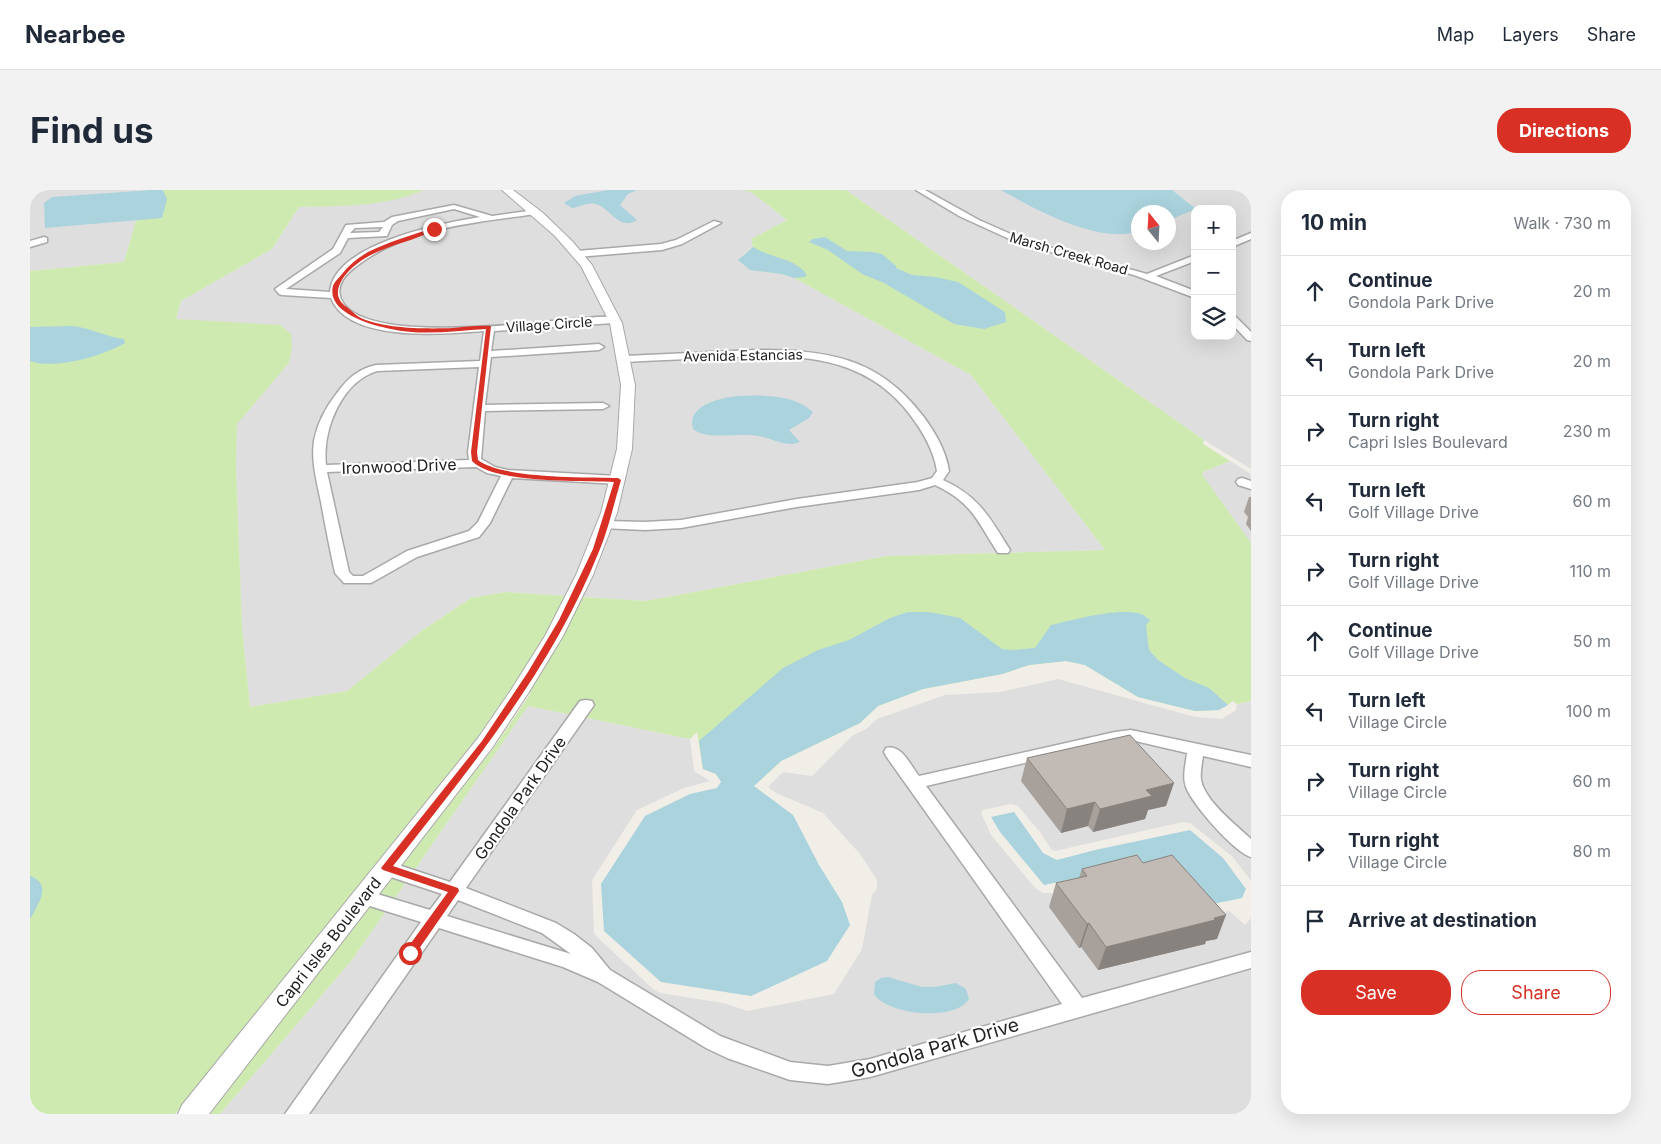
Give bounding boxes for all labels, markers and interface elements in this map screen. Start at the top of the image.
text: Nearbee [25,20,126,49]
text: Map [1437,24,1474,45]
text: Layers [1502,24,1559,45]
text: Share [1587,24,1636,45]
button: Directions [1497,108,1631,153]
text: Find us [30,109,154,151]
north arrow [1131,205,1176,250]
map controls [1191,205,1236,340]
button: + [1191,205,1236,250]
text: 10 min [1301,210,1367,235]
text: Walk · 730 m [1514,213,1611,233]
route end [423,218,446,241]
street label: Marsh Creek Road [1008,228,1130,278]
button: − [1191,250,1236,295]
text: Continue [1348,269,1433,292]
icon: ahead [1301,277,1329,305]
text: 20 m [1573,281,1611,301]
text: Gondola Park Drive [1348,292,1494,312]
button: layers [1191,295,1236,340]
street label: Village Circle [505,313,593,335]
text: Turn left [1348,339,1426,362]
street label: Avenida Estancias [683,345,803,365]
icon: left [1301,347,1329,375]
text: 20 m [1573,351,1611,371]
text: Gondola Park Drive [1348,362,1494,382]
text: Turn right [1348,409,1439,432]
icon: right [1301,417,1329,445]
text: 230 m [1563,421,1611,441]
text: Capri Isles Boulevard [1348,432,1508,452]
street label: Ironwood Drive [341,454,457,478]
text: Turn left [1348,479,1426,502]
icon: left [1301,487,1329,515]
text: 60 m [1572,491,1611,511]
text: Golf Village Drive [1348,502,1479,522]
text: Turn right [1348,549,1439,572]
icon: right [1301,557,1329,585]
text: 110 m [1569,561,1611,581]
text: Golf Village Drive [1348,572,1479,592]
text: Continue [1348,619,1433,642]
icon: ahead [1301,627,1329,655]
text: 50 m [1573,631,1611,651]
text: Golf Village Drive [1348,642,1479,662]
text: Turn left [1348,689,1426,712]
icon: left [1301,697,1329,725]
text: 100 m [1566,701,1611,721]
text: Village Circle [1348,712,1447,732]
street label: Gondola Park Drive [470,732,570,864]
text: Turn right [1348,759,1439,782]
icon: right [1301,767,1329,795]
text: 60 m [1572,771,1611,791]
text: Village Circle [1348,782,1447,802]
text: Turn right [1348,829,1439,852]
icon: right [1301,837,1329,865]
text: 80 m [1572,841,1611,861]
text: Village Circle [1348,852,1447,872]
street label: Capri Isles Boulevard [271,873,385,1011]
icon: arrive [1301,907,1329,935]
text: Arrive at destination [1348,909,1537,932]
route start [399,942,422,965]
button: Save [1301,970,1451,1015]
button: Share [1461,970,1611,1015]
street label: Gondola Park Drive [848,1013,1022,1083]

